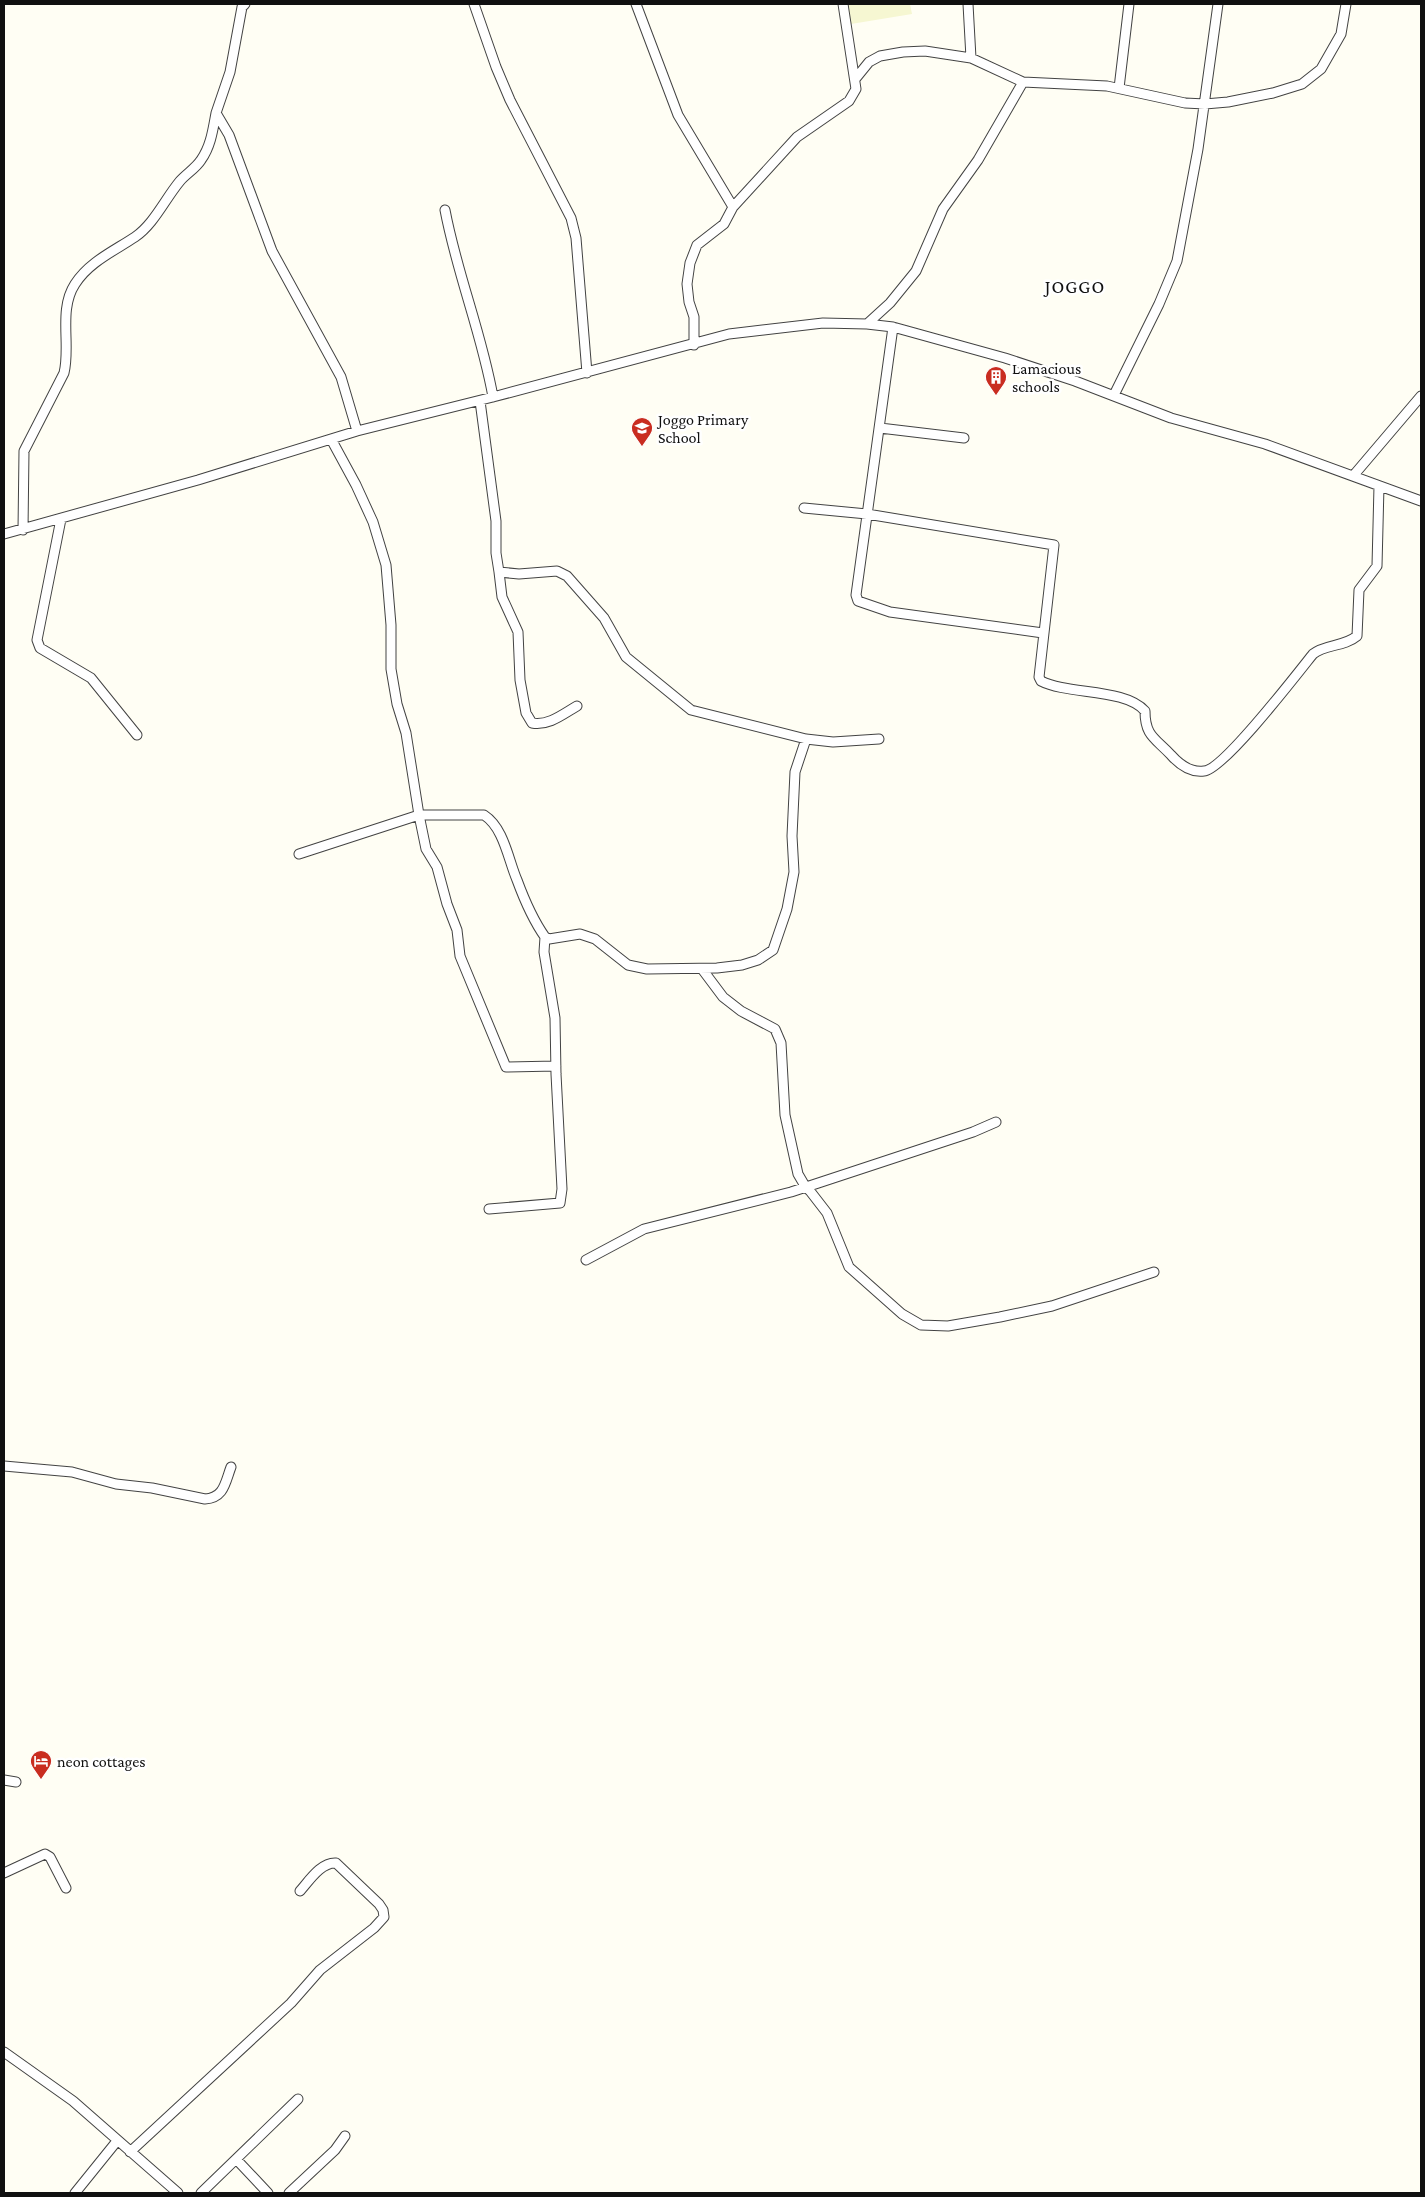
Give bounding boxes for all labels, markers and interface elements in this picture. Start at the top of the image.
district label: JOGGO [1043,276,1105,297]
place label: Lamacious schools [1012,360,1081,395]
building icon: Lamacious schools [984,365,1008,396]
place label: Joggo Primary School [656,411,749,446]
school or university icon: Joggo Primary School [630,416,654,447]
hotel icon: neon cottages [29,1749,53,1780]
place label: neon cottages [57,1753,146,1771]

